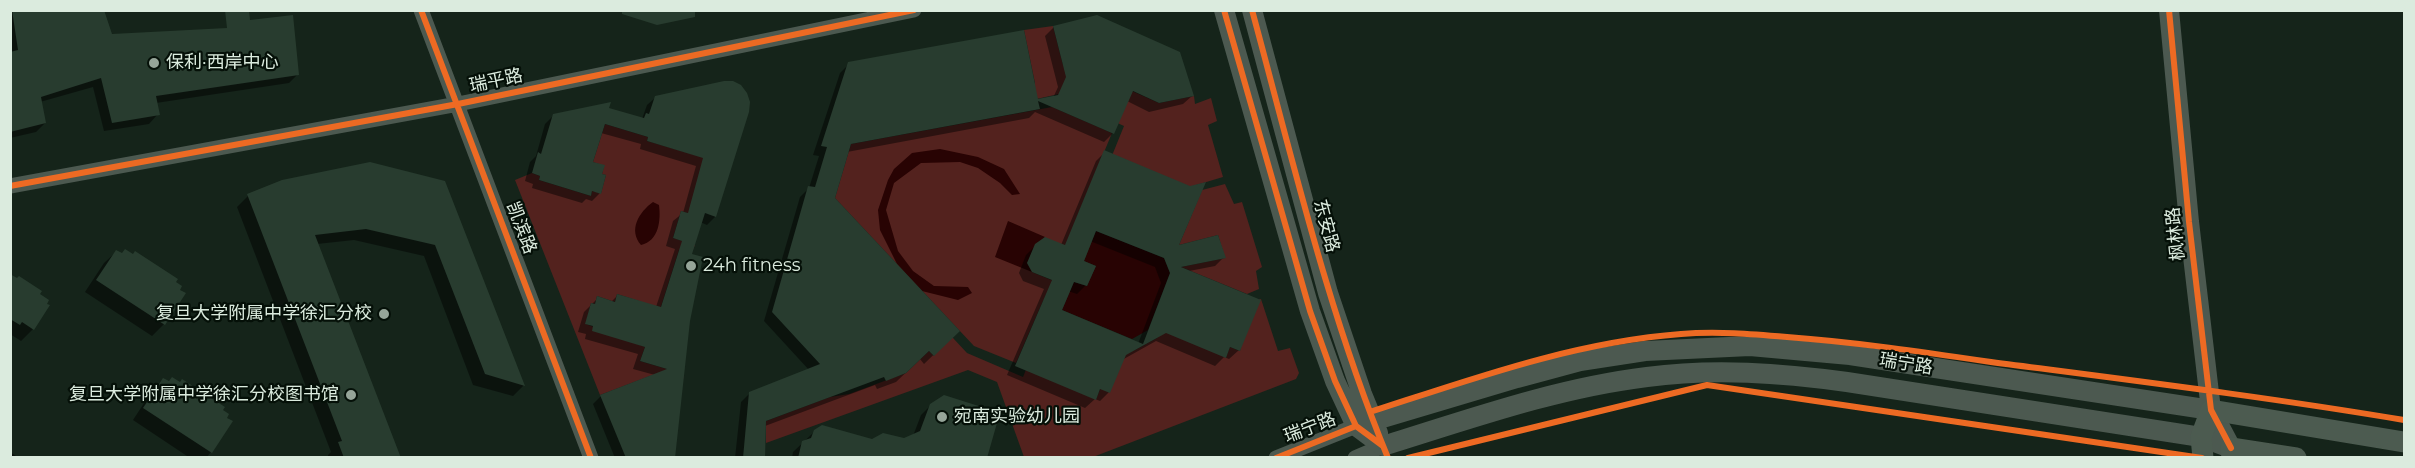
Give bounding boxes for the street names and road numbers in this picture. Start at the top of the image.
street label: 瑞平路 [467,65,525,97]
street label: 东安路 [1309,197,1343,255]
street label: 凯滨路 [501,199,541,257]
street label: 枫林路 [2162,206,2190,262]
street label: 瑞宁路 [1878,349,1934,379]
street label: 瑞宁路 [1281,408,1339,448]

